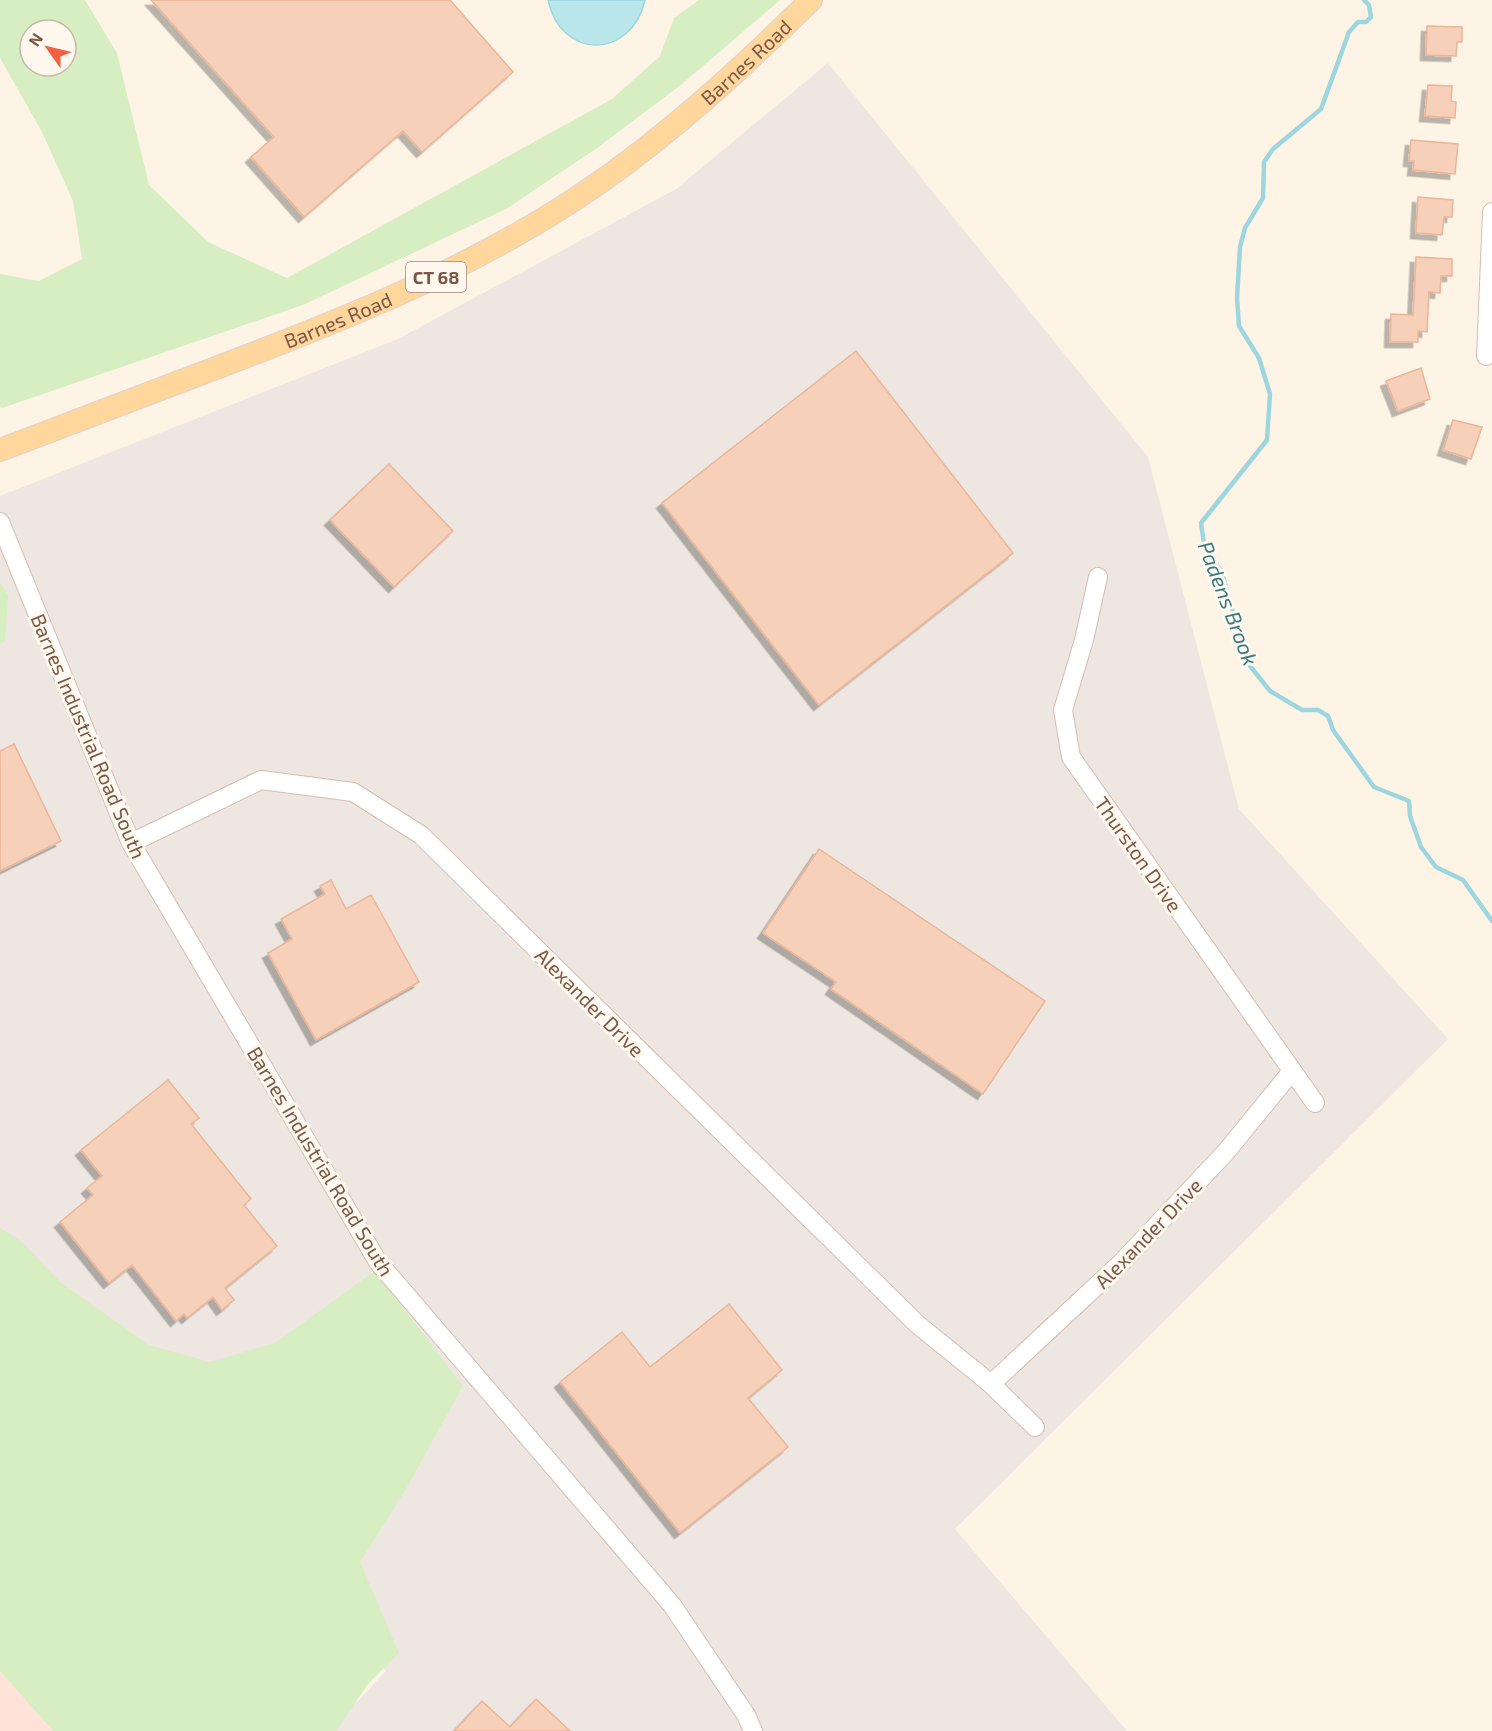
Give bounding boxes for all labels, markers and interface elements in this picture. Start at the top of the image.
street label: Barnes Road [696,14,796,109]
north arrow [18,18,78,78]
text: N [24,29,46,49]
road number: CT 68 [406,262,466,292]
street label: Barnes Road [280,287,395,353]
water label: Padens Brook [1194,537,1264,669]
street label: Barnes Industrial Road South [26,610,152,862]
street label: Thurston Drive [1090,792,1188,916]
street label: Alexander Drive [531,943,649,1061]
street label: Barnes Industrial Road South [243,1042,399,1280]
street label: Alexander Drive [1089,1173,1207,1293]

